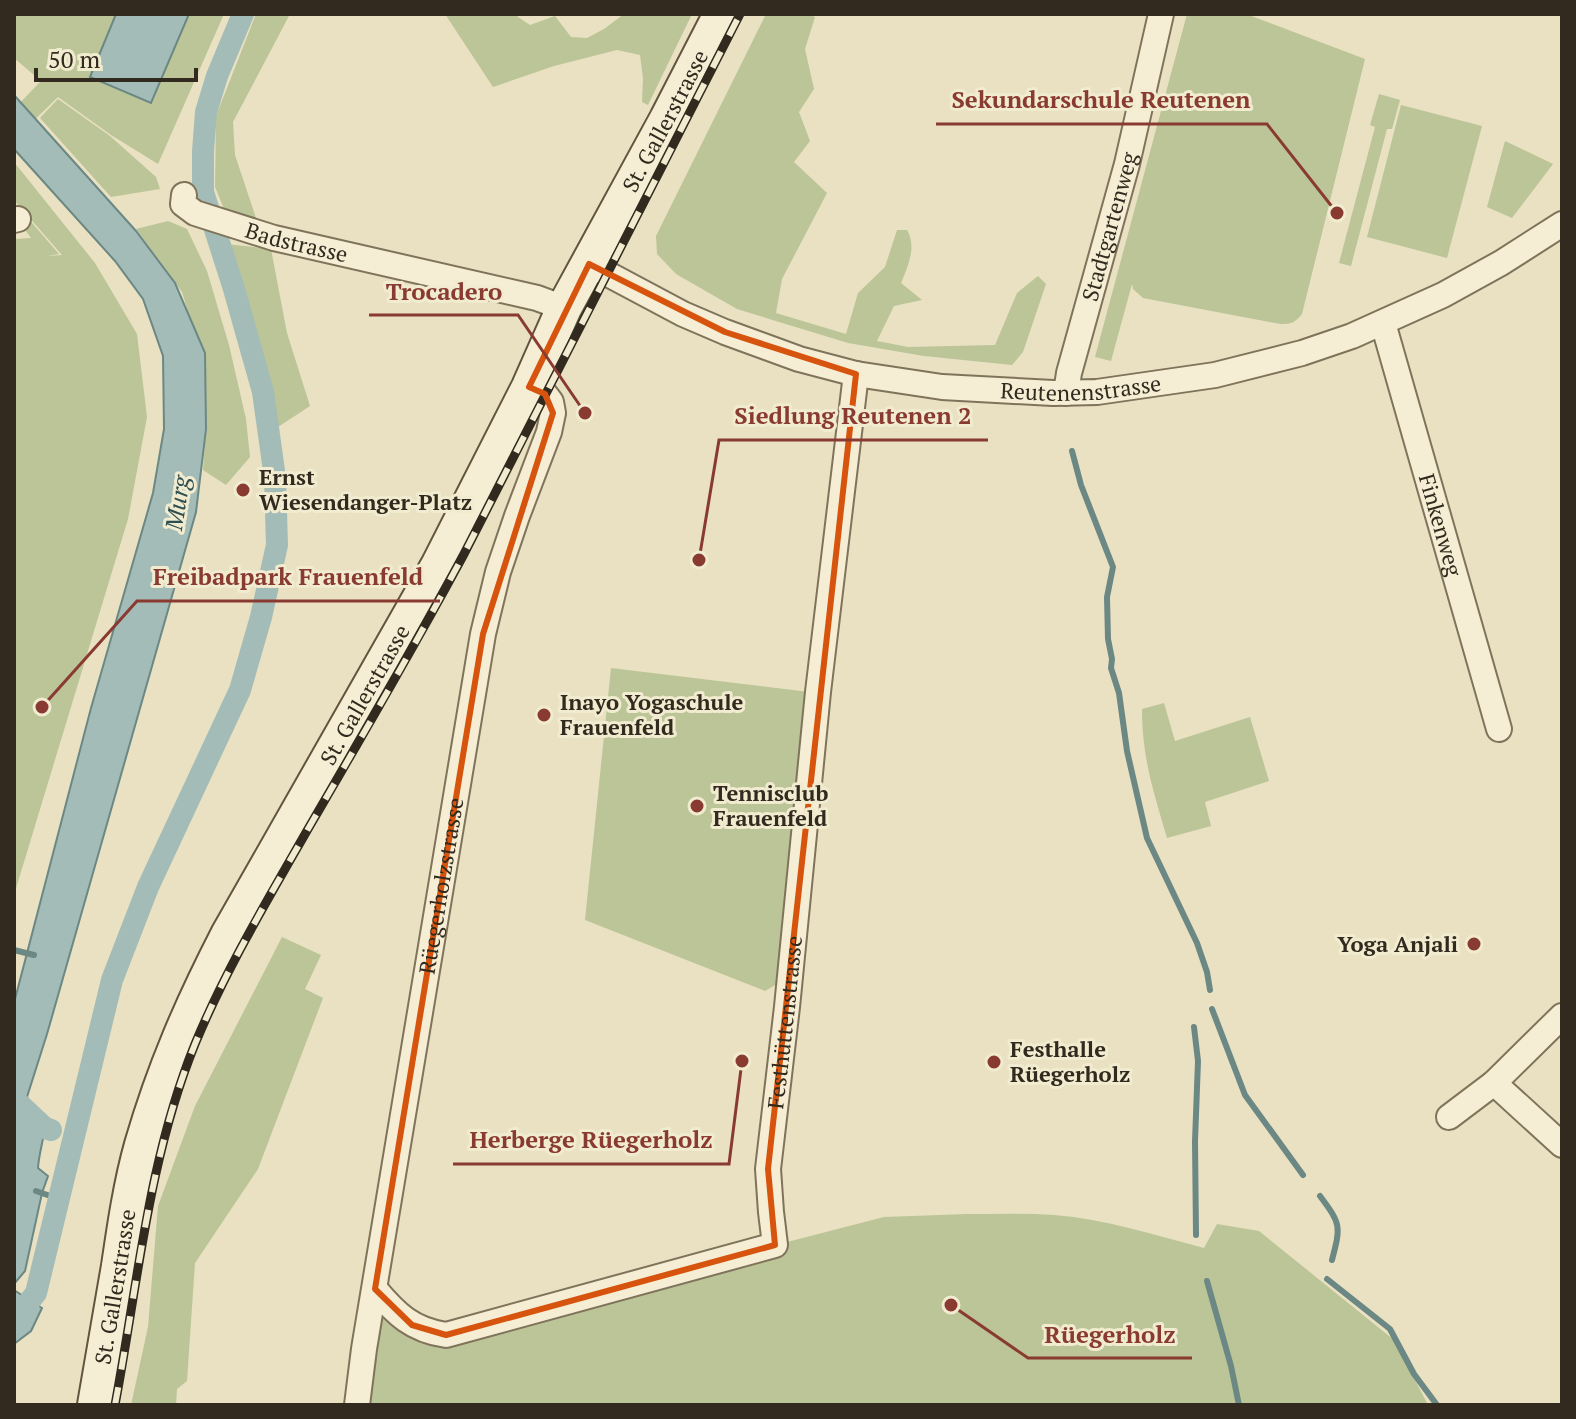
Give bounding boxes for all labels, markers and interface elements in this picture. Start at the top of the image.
scale bar [36,32,196,82]
text: 50 m [48,43,100,75]
street label: St. Gallerstrasse [615,45,714,197]
callout: Sekundarschule Reutenen [936,76,1267,124]
text: Sekundarschule Reutenen [951,83,1251,115]
street label: Stadtgartenweg [1075,149,1143,304]
street label: Badstrasse [242,215,351,268]
callout: Trocadero [369,267,518,315]
text: Trocadero [386,275,502,307]
street label: Reutenenstrasse [1000,368,1163,407]
callout: Siedlung Reutenen 2 [719,392,988,440]
text: Siedlung Reutenen 2 [734,399,972,431]
place label: Ernst Wiesendanger-Platz [259,462,472,516]
street label: Finkenweg [1413,470,1470,580]
water label: Murg [157,472,197,533]
marker: Ernst Wiesendanger-Platz [234,481,252,499]
callout: Freibadpark Frauenfeld [137,553,440,601]
text: Freibadpark Frauenfeld [153,560,424,592]
street label: St. Gallerstrasse [313,619,416,770]
place label: Inayo Yogaschule Frauenfeld [560,687,743,741]
marker: Inayo Yogaschule Frauenfeld [535,706,553,724]
place label: Tennisclub Frauenfeld [713,778,828,832]
street label: Rüegerholzstrasse [412,795,470,976]
marker: Tennisclub Frauenfeld [688,797,706,815]
place label: Yoga Anjali [1337,929,1458,958]
street label: Festhüttenstrasse [760,934,808,1111]
marker: Yoga Anjali [1465,935,1483,953]
place label: Festhalle Rüegerholz [1010,1034,1130,1088]
marker: Festhalle Rüegerholz [985,1053,1003,1071]
callout: Herberge Rüegerholz [453,1116,729,1164]
text: Herberge Rüegerholz [469,1123,713,1155]
street label: St. Gallerstrasse [87,1207,142,1367]
callout: Rüegerholz [1028,1310,1192,1358]
text: Rüegerholz [1044,1318,1176,1350]

